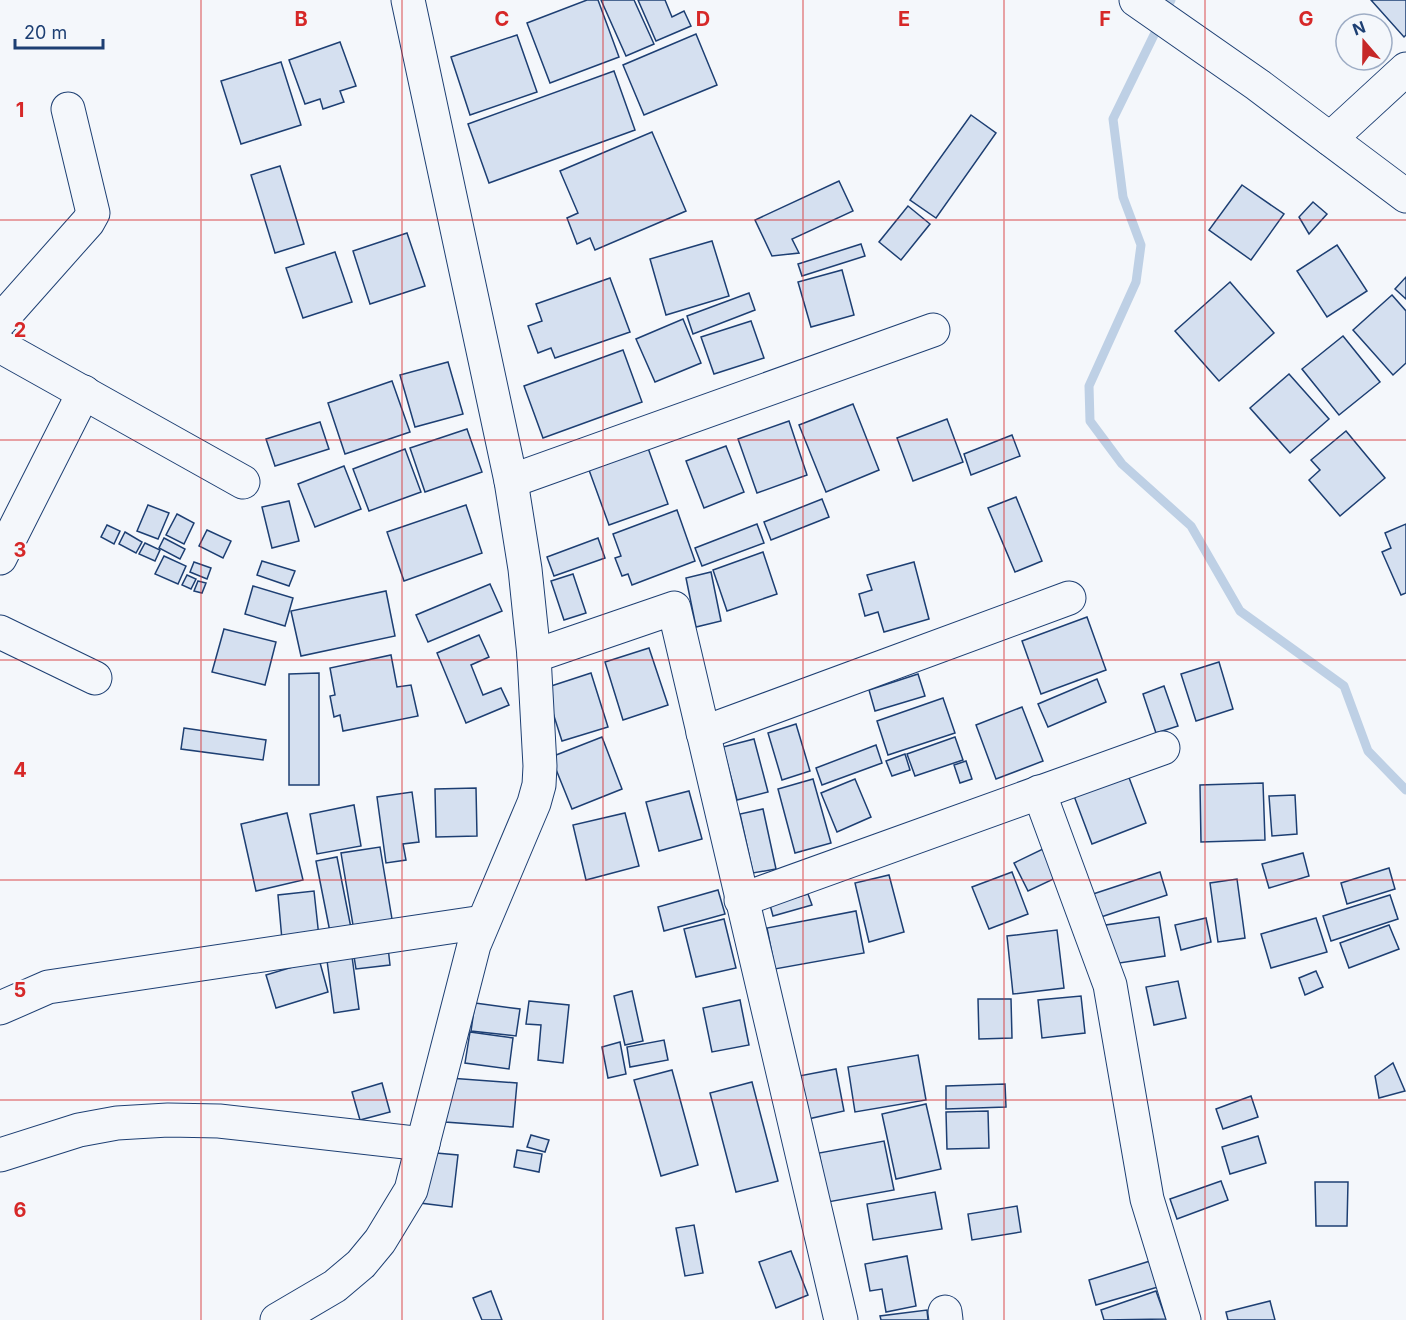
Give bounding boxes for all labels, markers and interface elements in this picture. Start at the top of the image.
text: B [294,7,308,31]
text: C [495,7,509,31]
text: D [696,7,710,31]
text: E [898,7,910,31]
text: F [1099,7,1111,31]
text: G [1298,7,1314,31]
scale bar [15,12,104,50]
north arrow [1334,12,1394,72]
text: N [1350,16,1368,39]
text: 20 m [24,22,67,43]
text: 1 [16,98,24,122]
text: 2 [14,318,26,342]
text: 3 [14,538,26,562]
text: 4 [13,758,27,782]
text: 5 [14,978,26,1002]
text: 6 [14,1198,27,1222]

